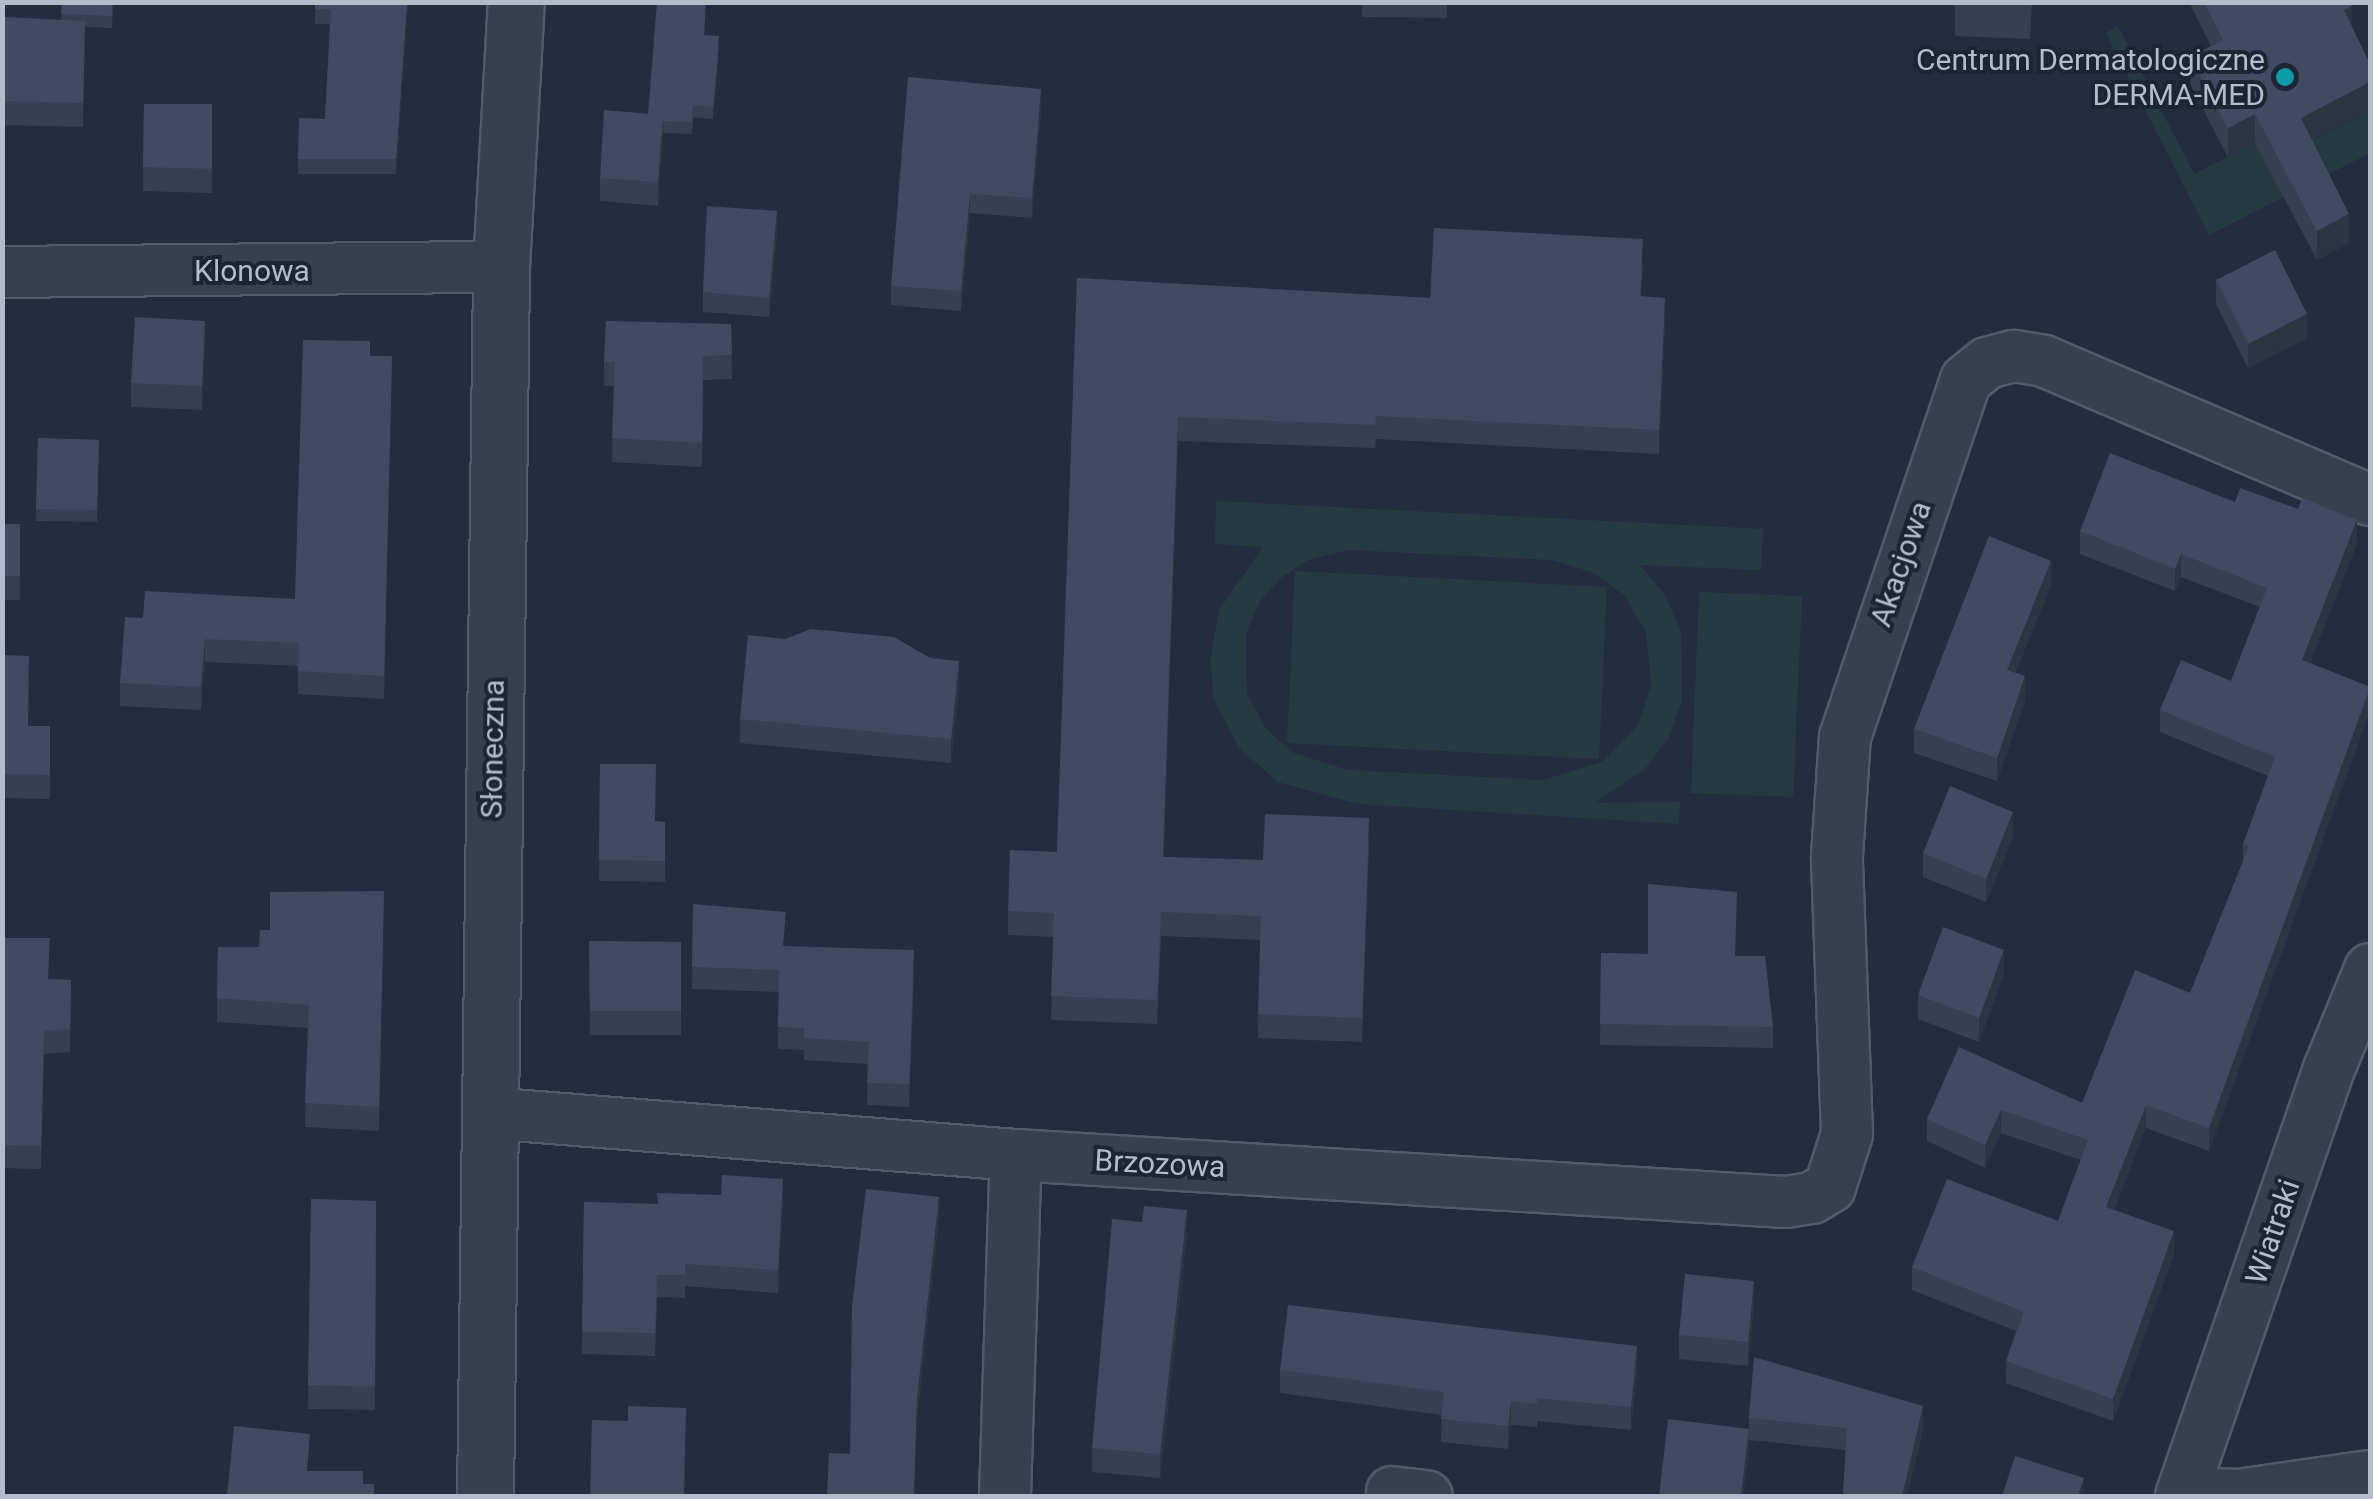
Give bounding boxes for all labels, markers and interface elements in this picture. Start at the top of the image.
place label: Centrum Dermatologiczne DERMA-MED [1916,42,2265,112]
marker: Centrum Dermatologiczne DERMA-MED [2274,66,2296,88]
street label: Klonowa [194,253,310,289]
street label: Akacjowa [1863,497,1939,631]
street label: Słoneczna [474,679,512,819]
street label: Brzozowa [1094,1143,1226,1185]
street label: Wiatraki [2238,1175,2308,1289]

